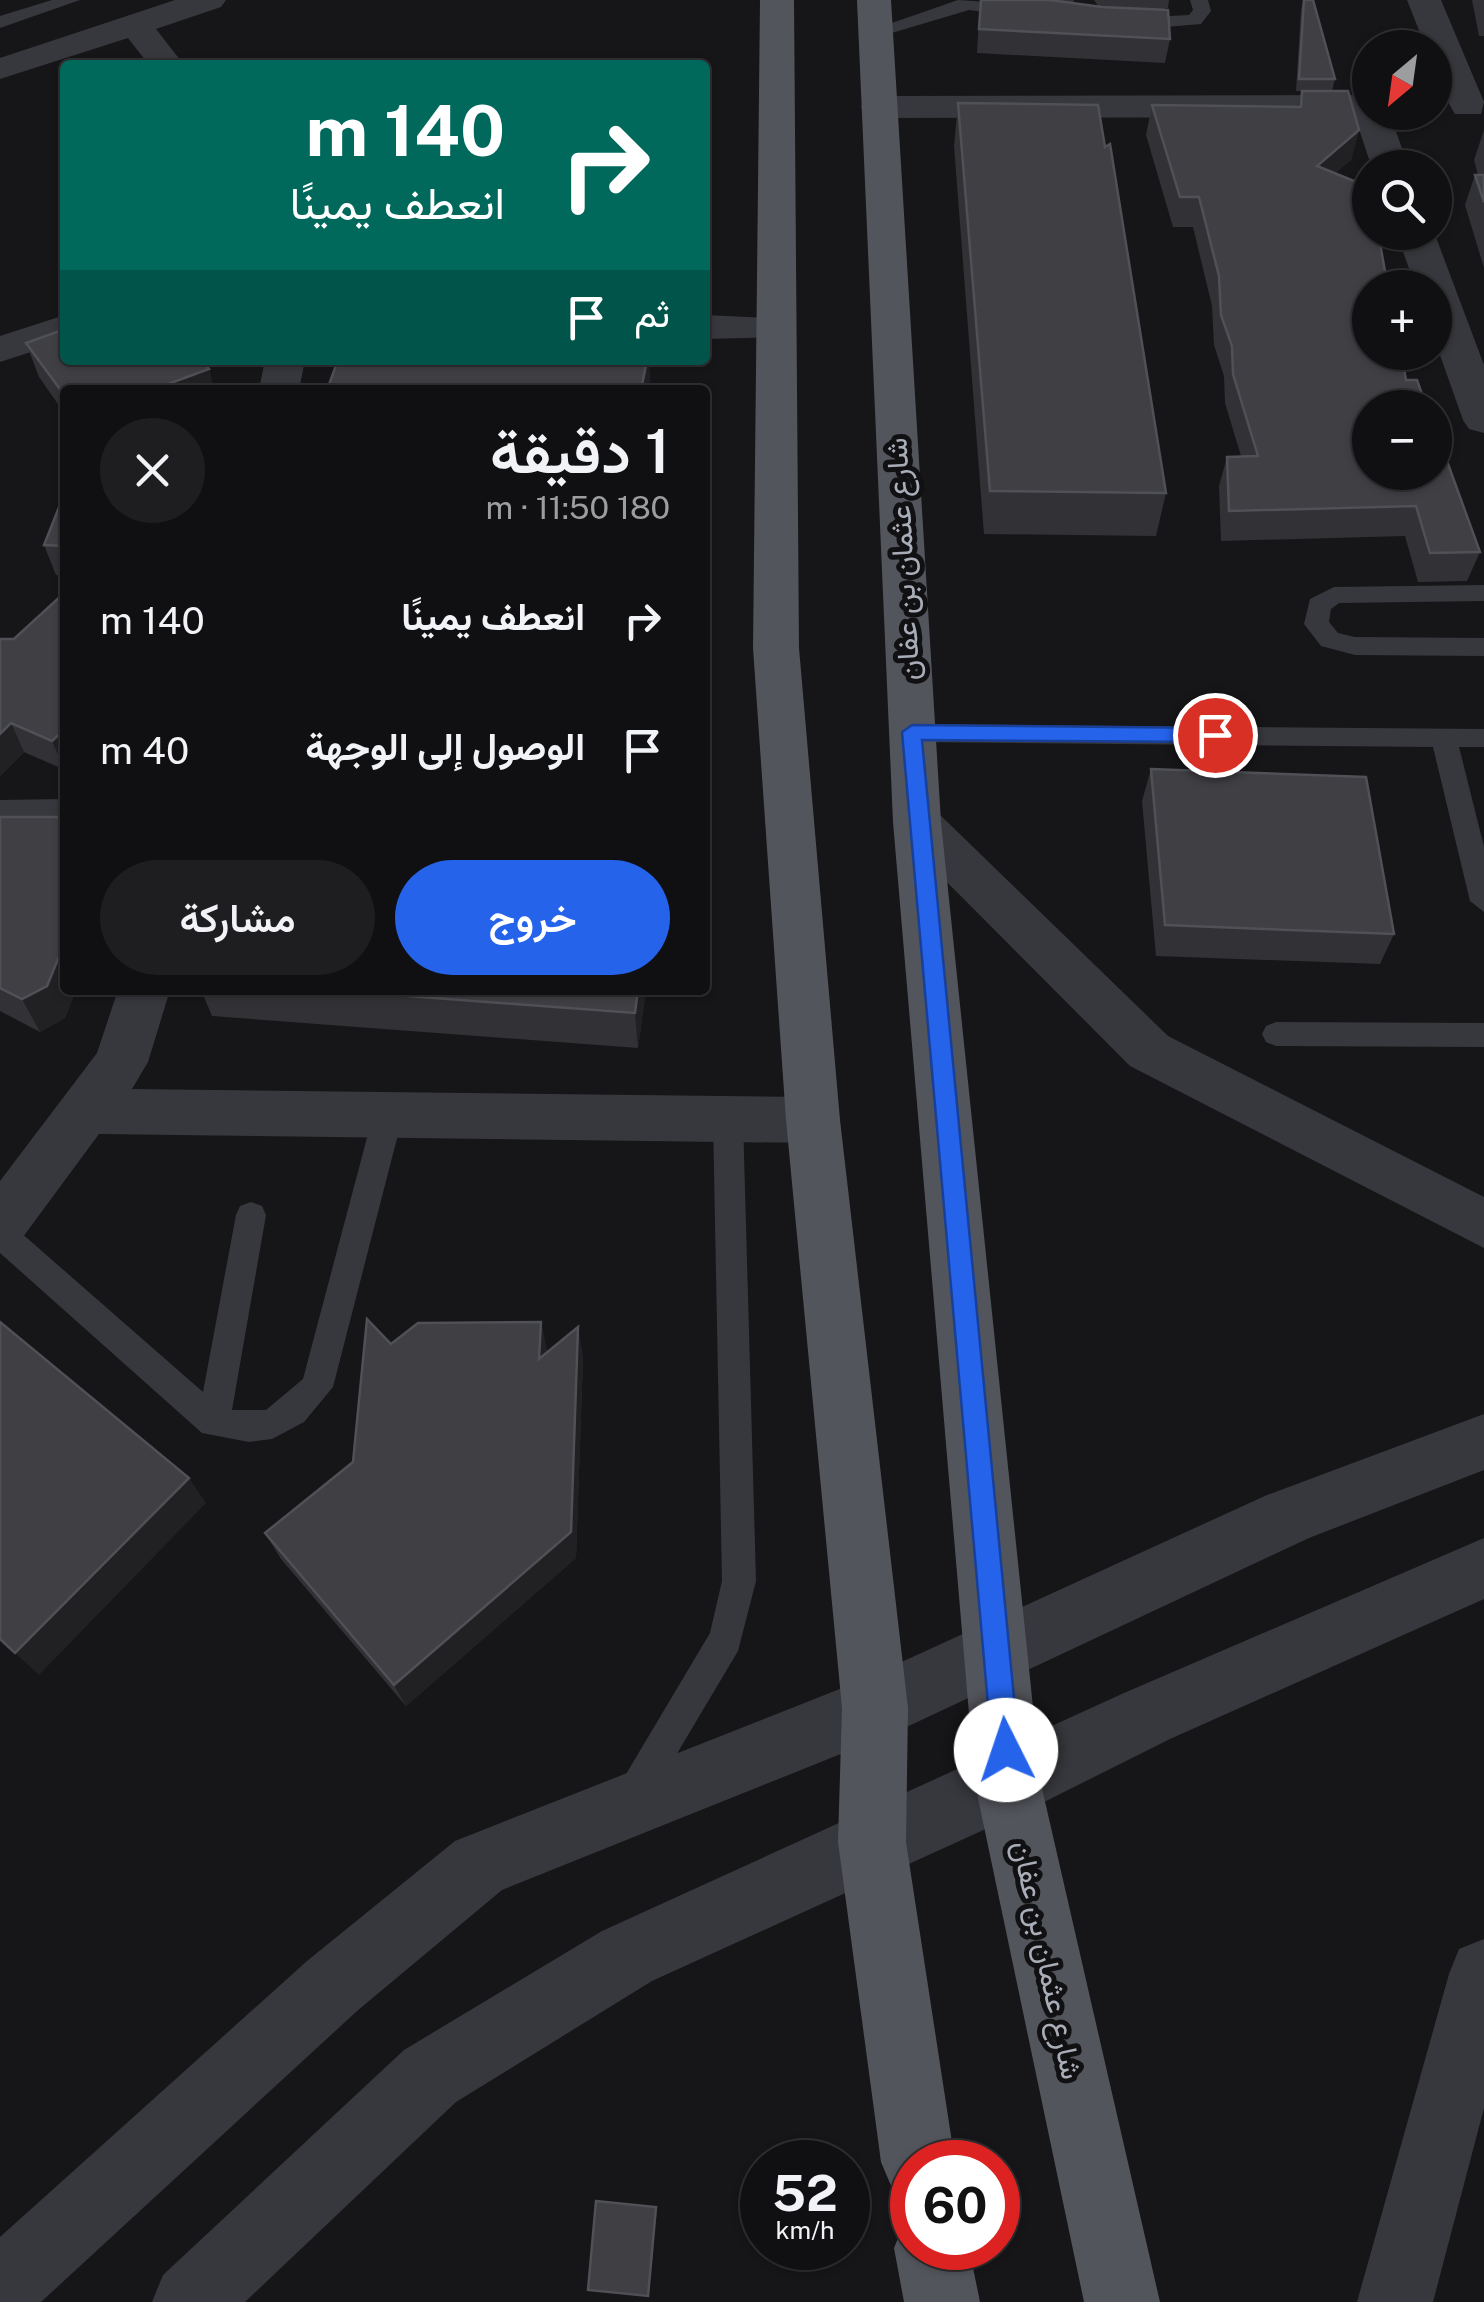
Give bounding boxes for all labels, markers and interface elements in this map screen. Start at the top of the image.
north arrow [1352,30,1452,130]
map controls [1352,30,1452,490]
text: 140 m [306,89,505,172]
icon: right [540,100,670,230]
button: search [1352,150,1452,250]
text: انعطف يمينًا [290,176,505,229]
button: + [1352,270,1452,370]
icon: arrive [559,290,614,345]
text: ثم [634,291,670,336]
button: − [1352,390,1452,490]
text: 1 دقيقة [490,416,670,487]
button: close [100,418,205,523]
street label: شارع عثمان بن عفان [878,437,929,681]
text: 180 m · 11:50 [485,489,670,526]
icon: right [615,593,670,648]
text: انعطف يمينًا [401,594,585,639]
text: 140 m [100,598,205,643]
pin [1173,693,1258,778]
icon: arrive [1188,708,1243,763]
icon: arrive [615,723,670,778]
text: الوصول إلى الوجهة [305,724,585,769]
text: 40 m [100,728,189,773]
button: مشاركة [100,860,375,975]
button: خروج [395,860,670,975]
position arrow [954,1698,1058,1802]
street label: شارع عثمان بن عفان [1002,1837,1091,2083]
speed limit sign: 60 [890,2140,1020,2270]
text: 52 [772,2163,838,2222]
text: km/h [776,2215,834,2245]

